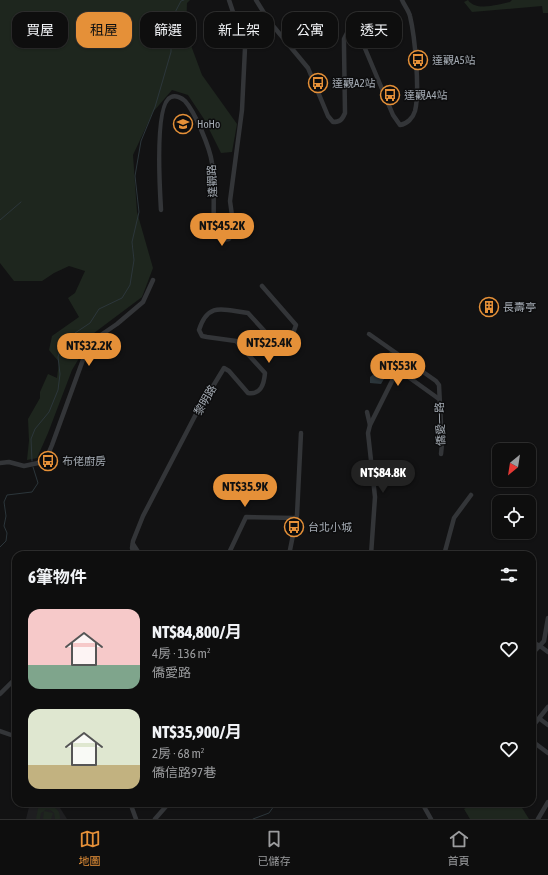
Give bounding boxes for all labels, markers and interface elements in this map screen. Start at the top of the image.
chip: 買屋 [12,12,68,48]
chip: 租屋 [76,12,132,48]
chip: 篩選 [140,12,196,48]
chip: 新上架 [204,12,274,48]
chip: 公寓 [282,12,338,48]
chip: 透天 [346,12,402,48]
bus stop icon: 達觀A5站 [407,49,429,71]
place label: 達觀A5站 [432,54,476,66]
bus stop icon: 達觀A2站 [307,72,329,94]
place label: 達觀A2站 [332,77,376,89]
bus stop icon: 達觀A4站 [379,84,401,106]
place label: 達觀A4站 [404,89,448,101]
school or university icon: HoHo [172,113,194,135]
place label: HoHo [197,118,220,130]
street label: 達觀路 [205,164,219,198]
pin: NT$45.2K [181,213,263,247]
text: NT$45.2K [199,218,245,233]
building icon: 長壽亭 [478,296,500,318]
place label: 長壽亭 [503,301,536,313]
pin: NT$25.4K [228,330,310,364]
pin: NT$32.2K [48,333,130,367]
text: NT$25.4K [246,335,292,350]
text: NT$32.2K [66,338,112,353]
pin: NT$53K [365,353,431,387]
text: NT$53K [379,358,417,373]
street label: 黎明路 [192,383,218,417]
street label: 僑愛一路 [433,402,447,446]
north arrow [492,443,536,487]
map controls [492,443,536,539]
bus stop icon: 布佬廚房 [37,450,59,472]
place label: 布佬廚房 [62,455,106,467]
pin: NT$84.8K [342,460,424,494]
text: NT$84.8K [360,465,406,480]
pin: NT$35.9K [204,474,286,508]
text: NT$35.9K [222,479,268,494]
button: locate [492,495,536,539]
bus stop icon: 台北小城 [283,516,305,538]
place label: 台北小城 [308,521,352,533]
icon: filters [498,564,520,586]
text: 6筆物件 [28,567,87,587]
text: NT$84,800/月 [152,622,242,642]
icon: home [60,625,108,673]
icon: heart [498,638,520,660]
text: 4房 · 136 m² [152,646,211,661]
text: 僑愛路 [152,665,191,680]
text: NT$35,900/月 [152,722,242,742]
icon: home [60,725,108,773]
icon: heart [498,738,520,760]
text: 2房 · 68 m² [152,746,204,761]
text: 僑信路97巷 [152,765,216,780]
tab: 地圖 [79,828,101,868]
tab: 已儲存 [258,828,291,868]
tab: 首頁 [448,828,470,868]

